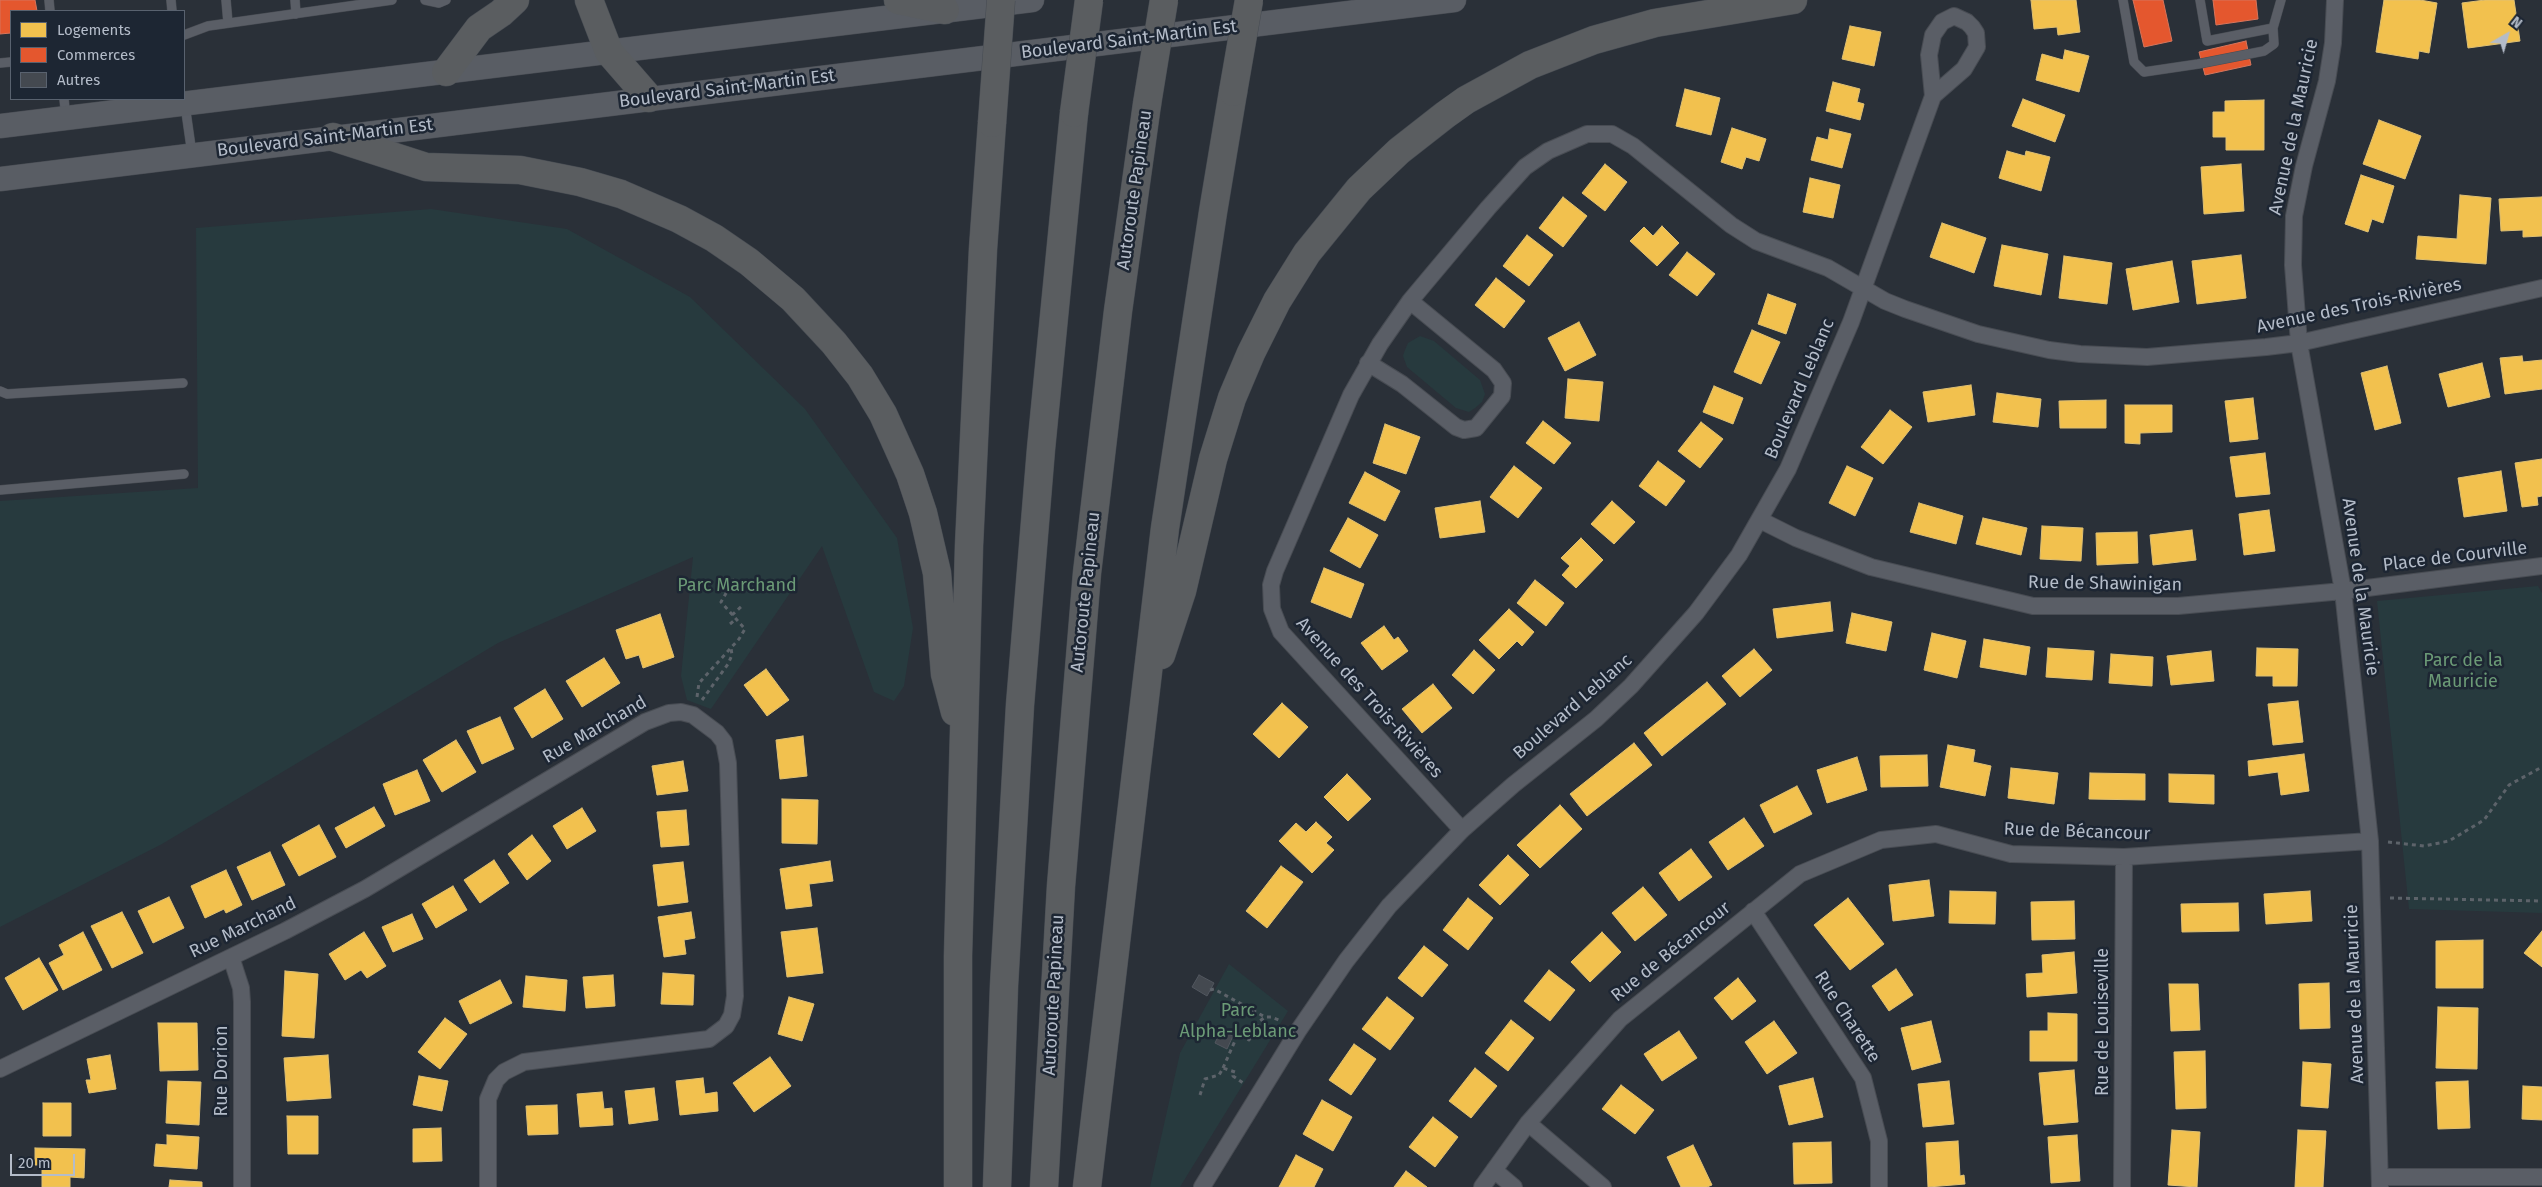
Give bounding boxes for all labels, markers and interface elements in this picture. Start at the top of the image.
legend [10,10,185,100]
north arrow [2482,10,2532,60]
text: N [2508,13,2525,32]
street label: Boulevard Saint-Martin Est [1020,16,1238,64]
text: Logements [57,21,131,39]
street label: Avenue de la Mauricie [2265,37,2323,217]
text: Commerces [57,46,135,64]
street label: Boulevard Saint-Martin Est [618,65,836,113]
text: Autres [57,71,100,89]
street label: Autoroute Papineau [1113,109,1157,271]
street label: Boulevard Saint-Martin Est [216,114,434,162]
street label: Avenue des Trois-Rivières [2255,274,2463,338]
street label: Boulevard Leblanc [1761,316,1839,462]
street label: Avenue de la Mauricie [2337,497,2383,677]
street label: Autoroute Papineau [1067,511,1105,673]
street label: Place de Courville [2382,537,2528,577]
street label: Rue de Shawinigan [2028,572,2182,596]
park label: Parc Marchand [677,575,797,597]
street label: Avenue des Trois-Rivières [1291,613,1447,783]
street label: Boulevard Leblanc [1509,650,1637,764]
park label: Parc de la Mauricie [2423,650,2503,692]
street label: Rue Marchand [539,692,651,768]
street label: Rue de Bécancour [2003,819,2151,845]
street label: Rue Marchand [186,893,300,963]
street label: Rue de Bécancour [1607,897,1735,1007]
street label: Avenue de la Mauricie [2341,904,2369,1084]
street label: Autoroute Papineau [1039,914,1069,1076]
street label: Rue de Louiseville [2092,948,2114,1096]
street label: Rue Charette [1809,967,1885,1067]
park label: Parc Alpha-Leblanc [1180,1000,1296,1042]
street label: Rue Dorion [211,1025,233,1117]
scale bar [12,1144,78,1176]
text: 20 m [18,1154,51,1172]

